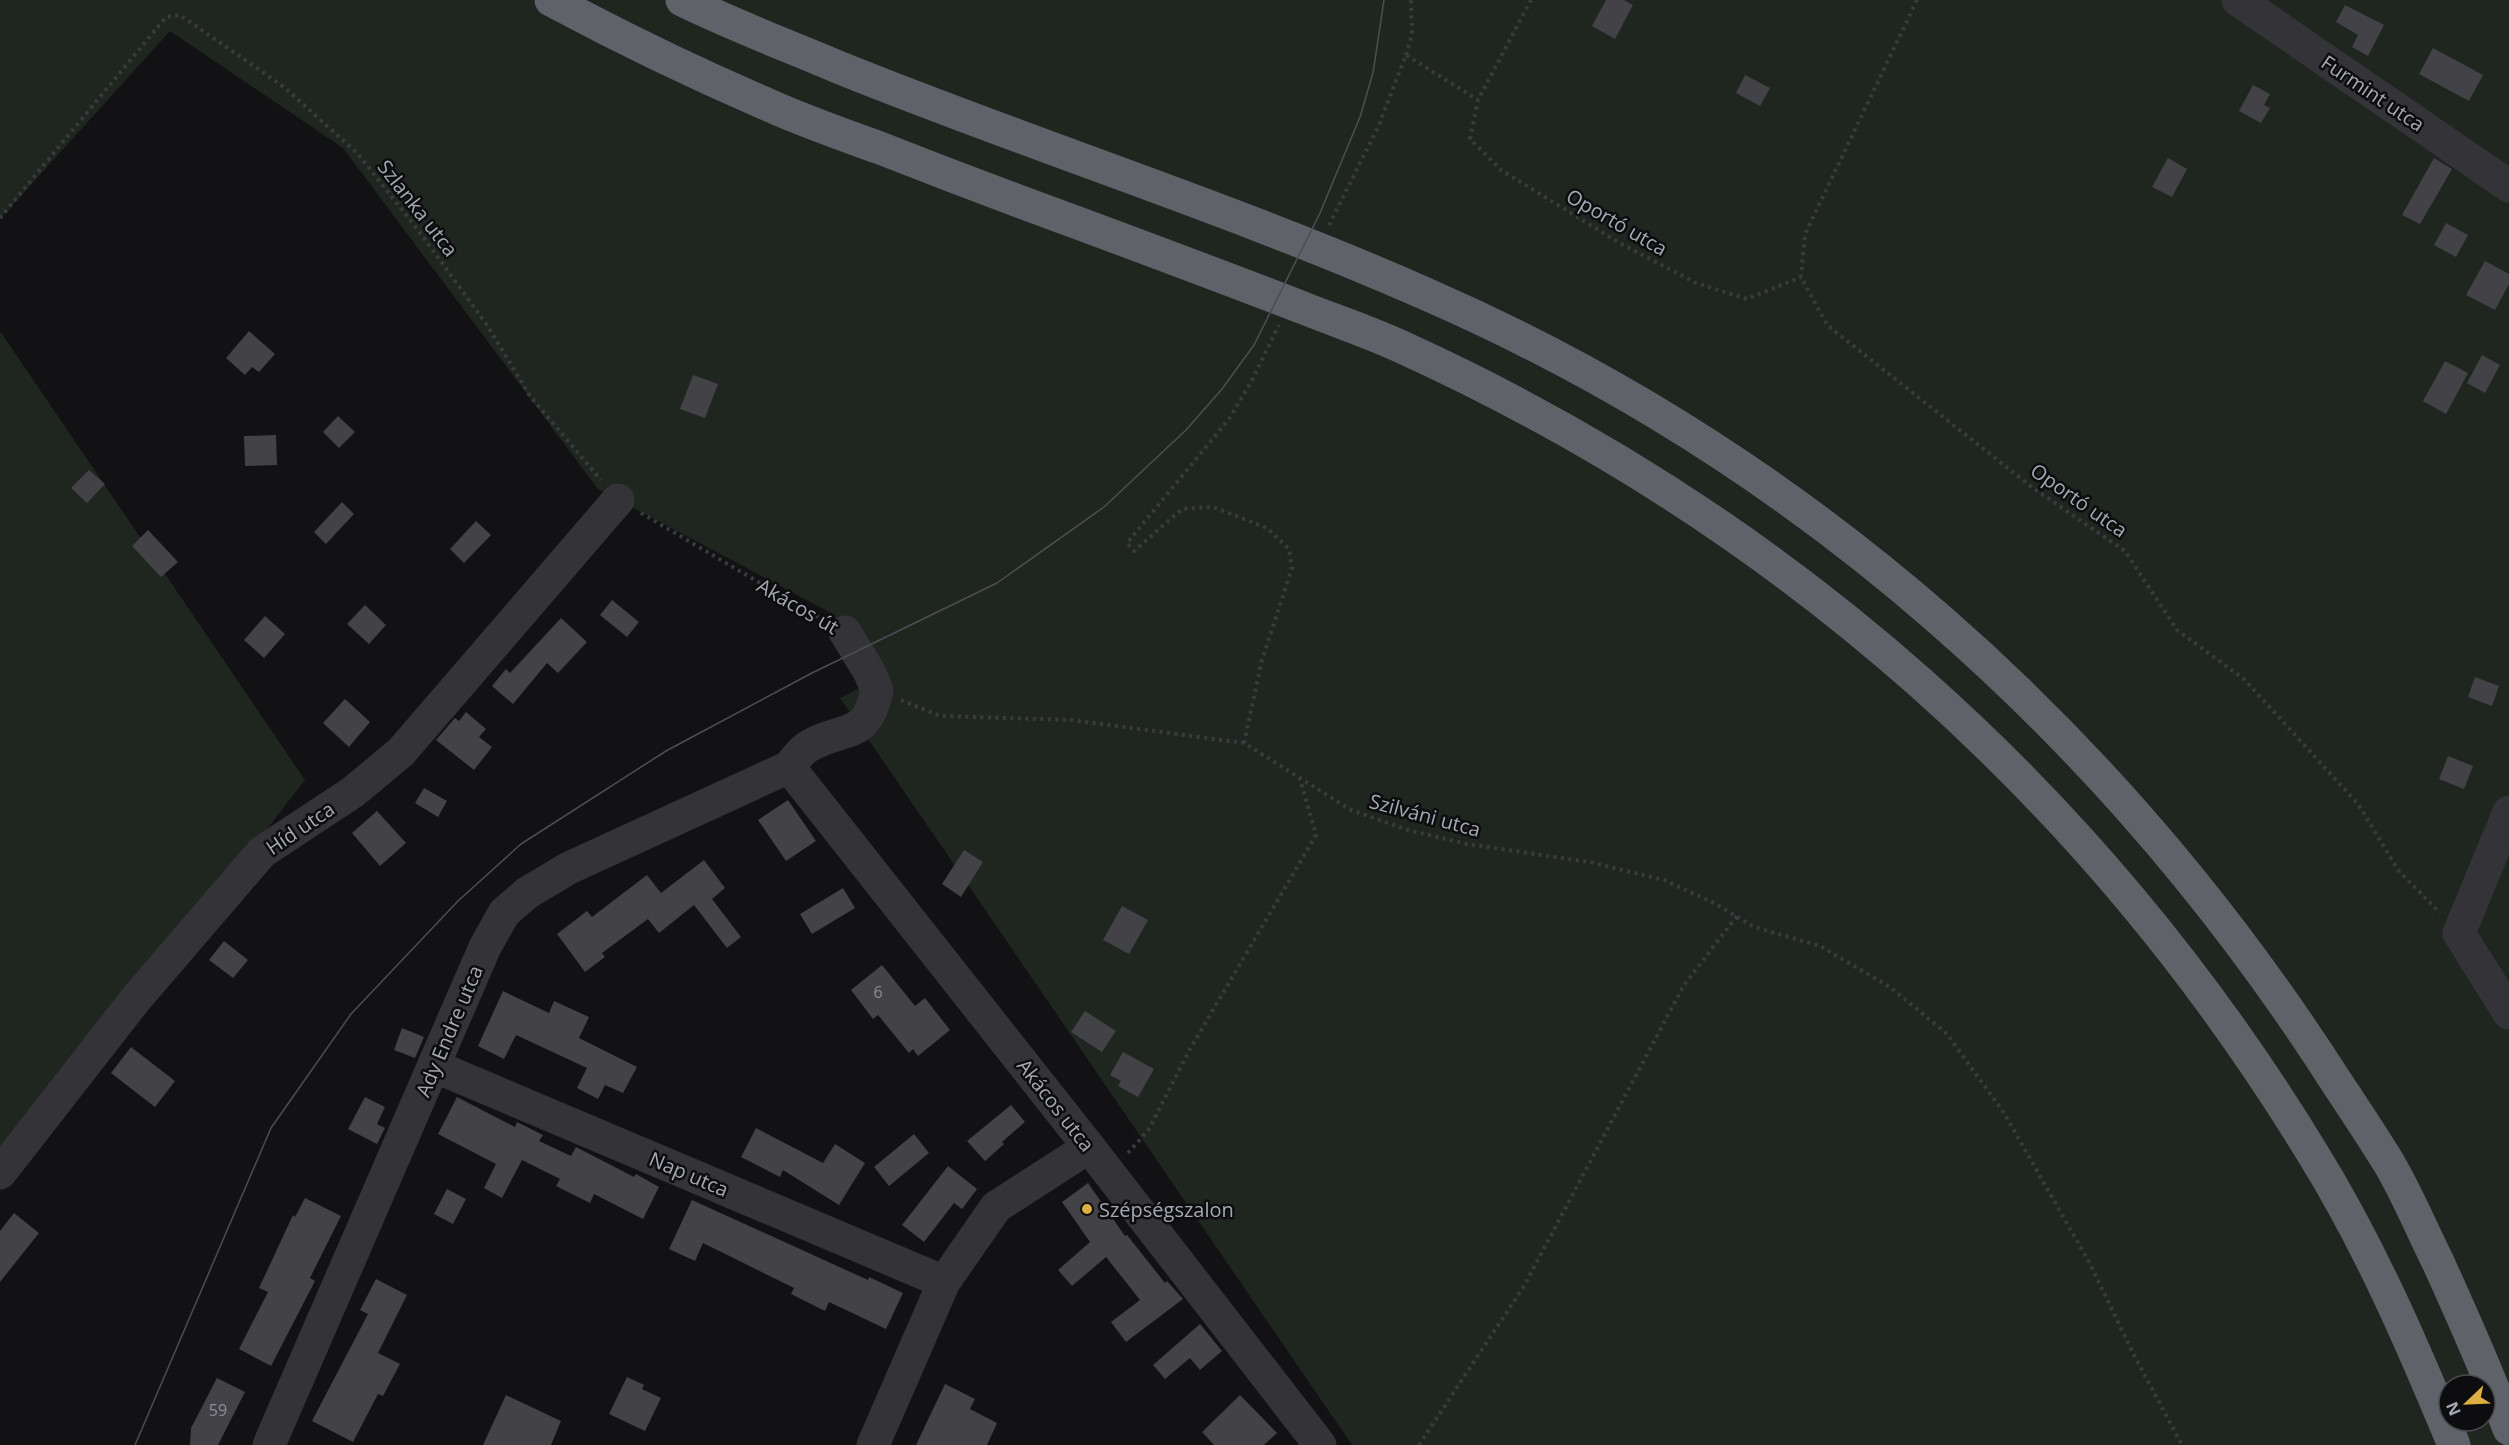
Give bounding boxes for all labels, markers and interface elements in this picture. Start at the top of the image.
street label: Furmint utca [2316,49,2430,137]
street label: Szlanka utca [372,154,464,262]
street label: Oportó utca [1562,182,1672,262]
street label: Oportó utca [2025,457,2133,543]
street label: Akácos út [752,572,844,640]
street label: Szilváni utca [1366,787,1484,843]
street label: Híd utca [260,795,340,861]
street label: Ady Endre utca [409,961,489,1101]
house number: 6 [873,981,883,1003]
street label: Akácos utca [1011,1053,1101,1157]
street label: Nap utca [645,1145,733,1203]
place label: Szépségszalon [1099,1196,1234,1223]
marker: Szépségszalon [1080,1202,1094,1216]
north arrow [2437,1373,2497,1433]
house number: 59 [209,1399,227,1421]
text: N [2441,1399,2466,1419]

